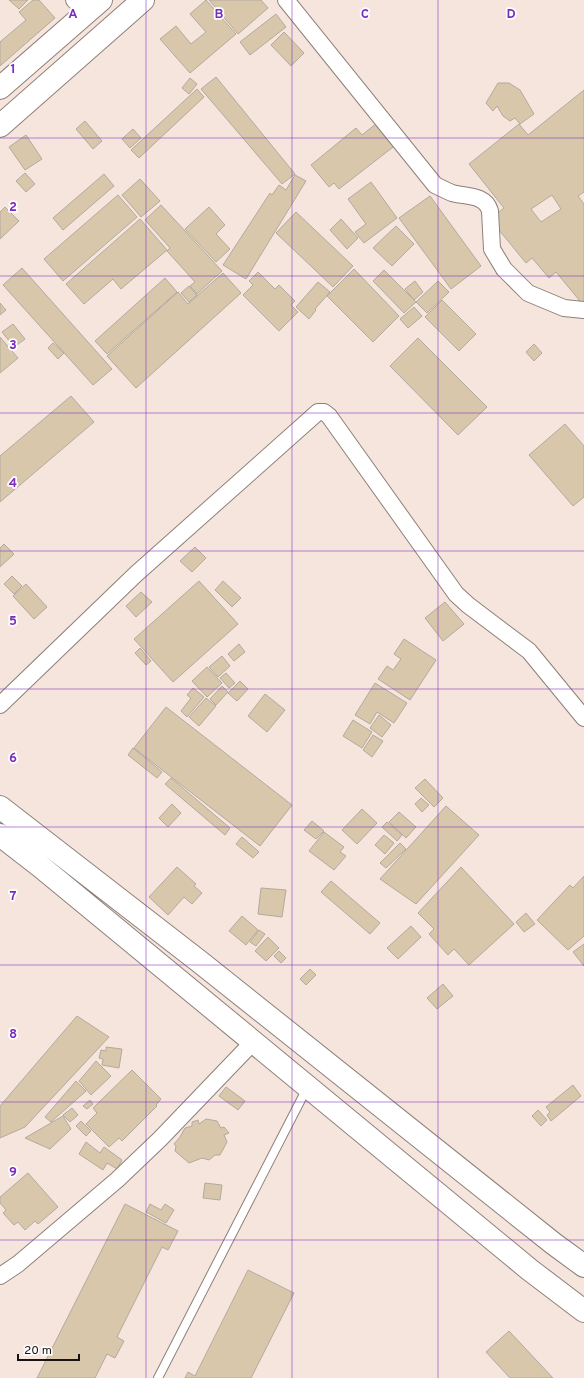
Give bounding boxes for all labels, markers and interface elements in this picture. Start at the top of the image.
text: A [68,7,78,23]
text: B [215,7,224,23]
text: C [361,7,369,23]
text: D [506,7,516,23]
text: 1 [10,62,16,78]
text: 2 [9,200,17,216]
text: 3 [9,338,17,354]
text: 4 [9,476,17,492]
text: 5 [9,614,17,630]
text: 6 [9,751,17,767]
text: 7 [10,889,17,905]
text: 8 [9,1027,17,1043]
text: 9 [9,1165,17,1181]
scale bar [18,1336,79,1362]
text: 20 m [24,1343,52,1359]

